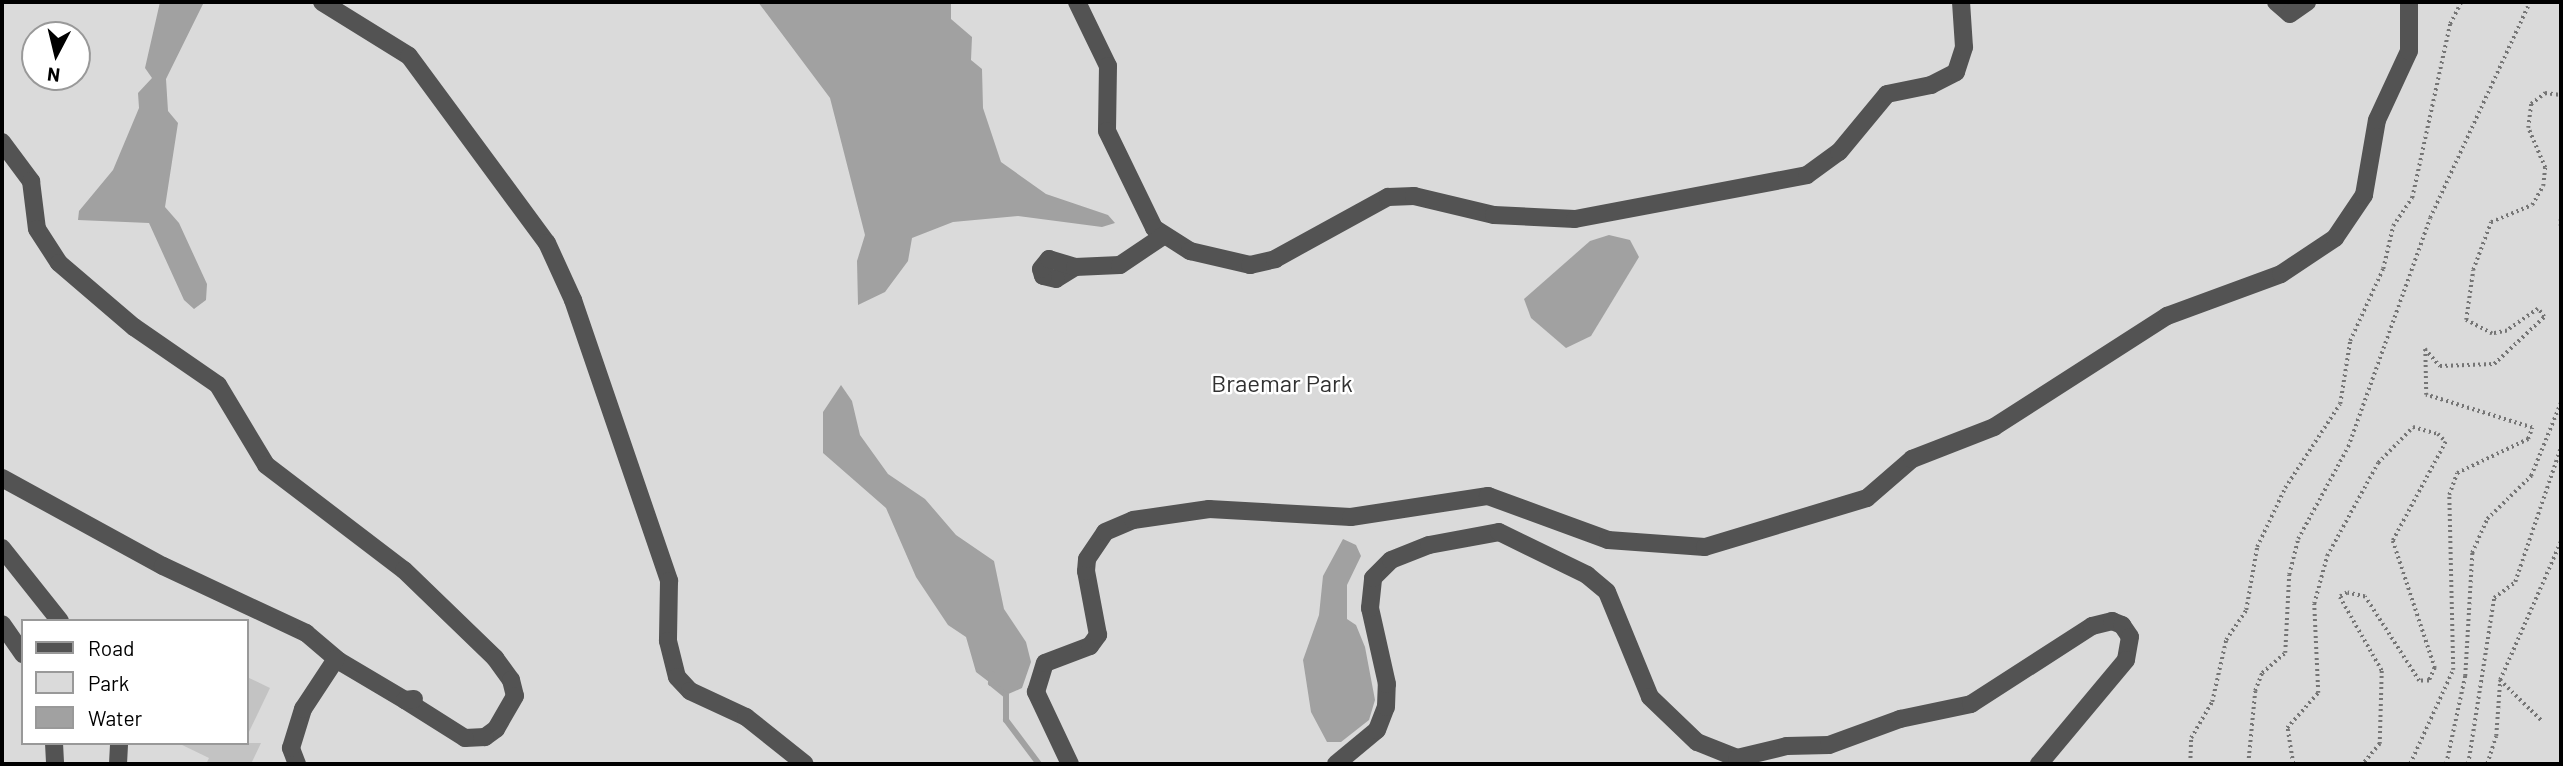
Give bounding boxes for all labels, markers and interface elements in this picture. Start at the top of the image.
north arrow [21,21,91,91]
text: N [46,63,61,88]
park label: Braemar Park [1211,369,1353,397]
legend [21,619,248,745]
text: Road [88,635,134,660]
text: Park [88,670,129,695]
text: Water [88,705,142,730]

